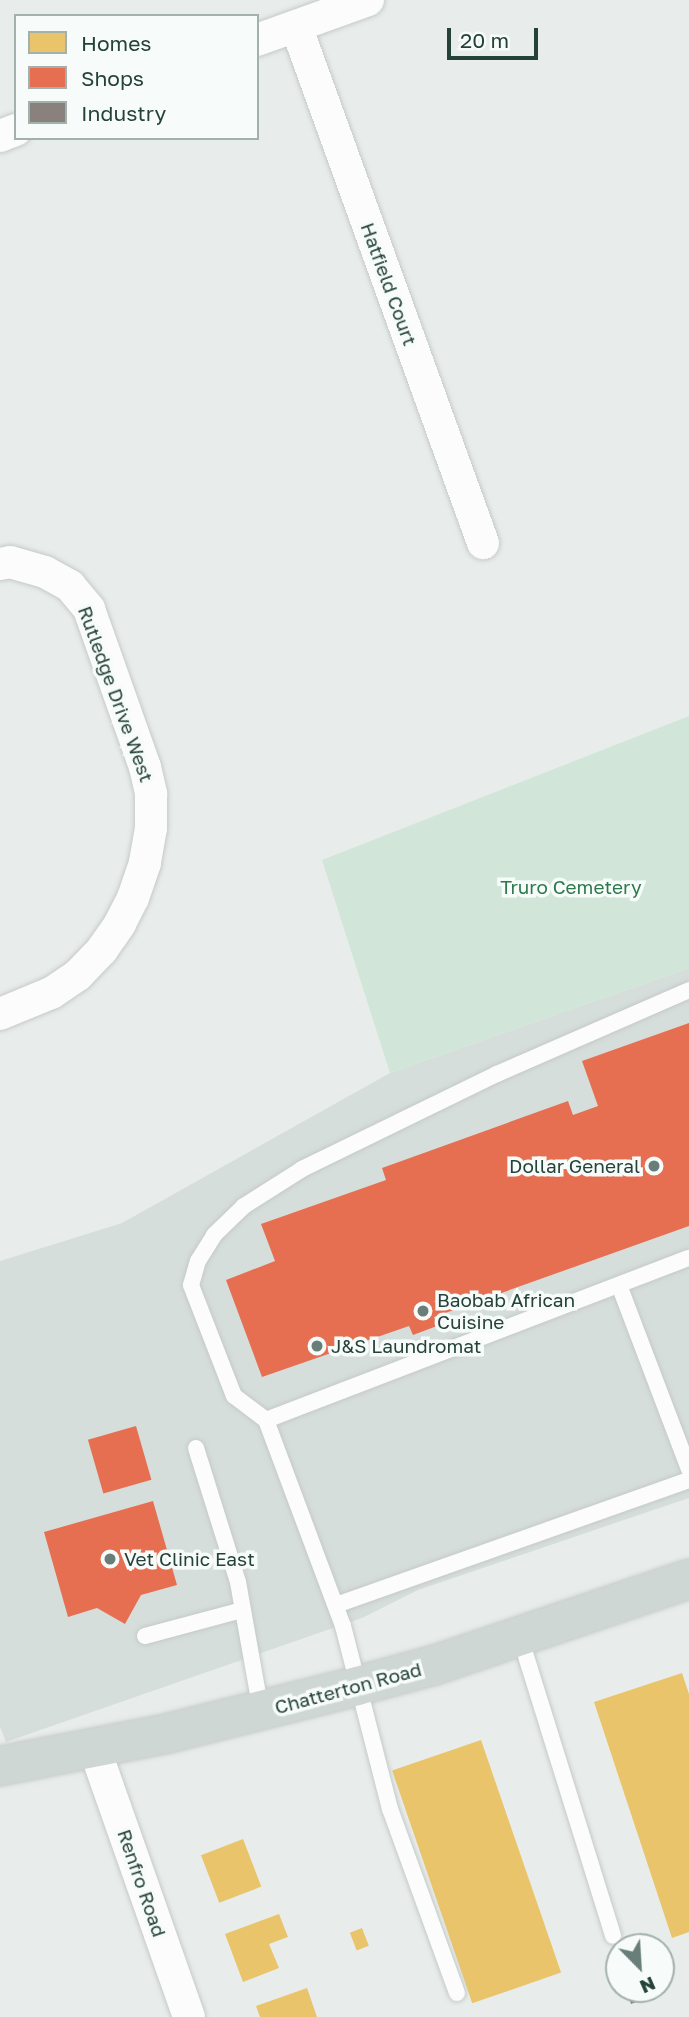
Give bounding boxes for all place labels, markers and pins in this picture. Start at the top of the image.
place label: Dollar General [509,1155,640,1177]
marker: Dollar General [646,1158,662,1174]
place label: Baobab African Cuisine [437,1289,575,1333]
marker: Baobab African Cuisine [415,1303,431,1319]
place label: J&S Laundromat [331,1335,481,1357]
marker: J&S Laundromat [309,1338,325,1354]
place label: Vet Clinic East [124,1548,255,1570]
marker: Vet Clinic East [102,1551,118,1567]

